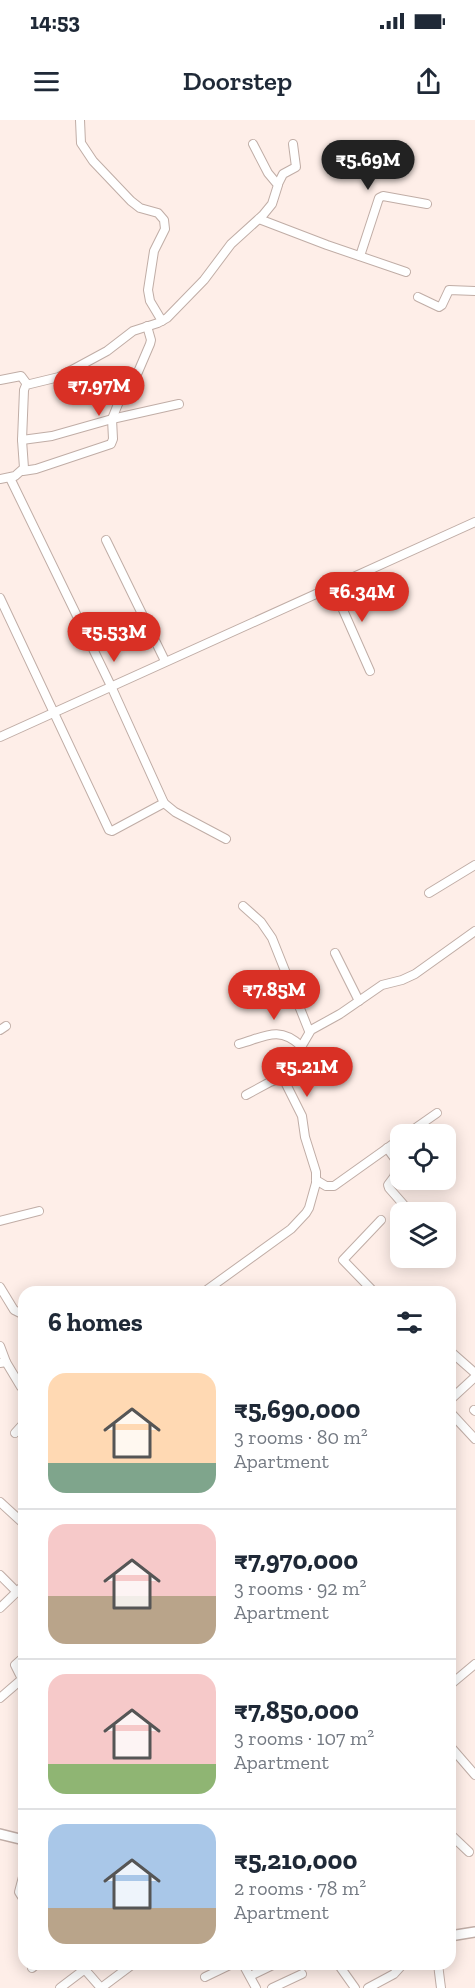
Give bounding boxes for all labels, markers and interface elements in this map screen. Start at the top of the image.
text: 14:53 [30,8,80,35]
icon: menu [30,65,63,98]
text: Doorstep [183,65,292,97]
icon: share [412,65,445,98]
pin: ₹5.69M [319,140,417,191]
text: ₹5.69M [336,147,400,171]
pin: ₹7.97M [50,366,148,417]
text: ₹7.97M [67,373,131,397]
pin: ₹6.34M [313,572,411,623]
text: ₹6.34M [329,579,395,603]
pin: ₹5.53M [65,612,163,663]
text: ₹5.53M [82,619,146,643]
pin: ₹7.85M [225,970,323,1021]
text: ₹7.85M [242,977,306,1001]
pin: ₹5.21M [258,1047,356,1098]
text: ₹5.21M [276,1054,338,1078]
map controls [390,1124,456,1268]
button: locate [390,1124,456,1190]
button: layers [390,1202,456,1268]
text: 6 homes [48,1306,143,1338]
icon: filters [393,1306,426,1339]
text: ₹5,690,000 [234,1393,361,1425]
icon: home [96,1397,168,1469]
text: 3 rooms · 80 m² [234,1425,368,1449]
text: Apartment [234,1449,329,1473]
text: ₹7,970,000 [234,1544,358,1576]
icon: home [96,1548,168,1620]
text: 3 rooms · 92 m² [234,1576,366,1600]
text: Apartment [234,1600,329,1624]
text: ₹7,850,000 [234,1694,359,1726]
icon: home [96,1698,168,1770]
text: 3 rooms · 107 m² [234,1726,374,1750]
text: Apartment [234,1750,329,1774]
text: ₹5,210,000 [234,1844,358,1876]
icon: home [96,1848,168,1920]
text: 2 rooms · 78 m² [234,1876,366,1900]
text: Apartment [234,1900,329,1924]

